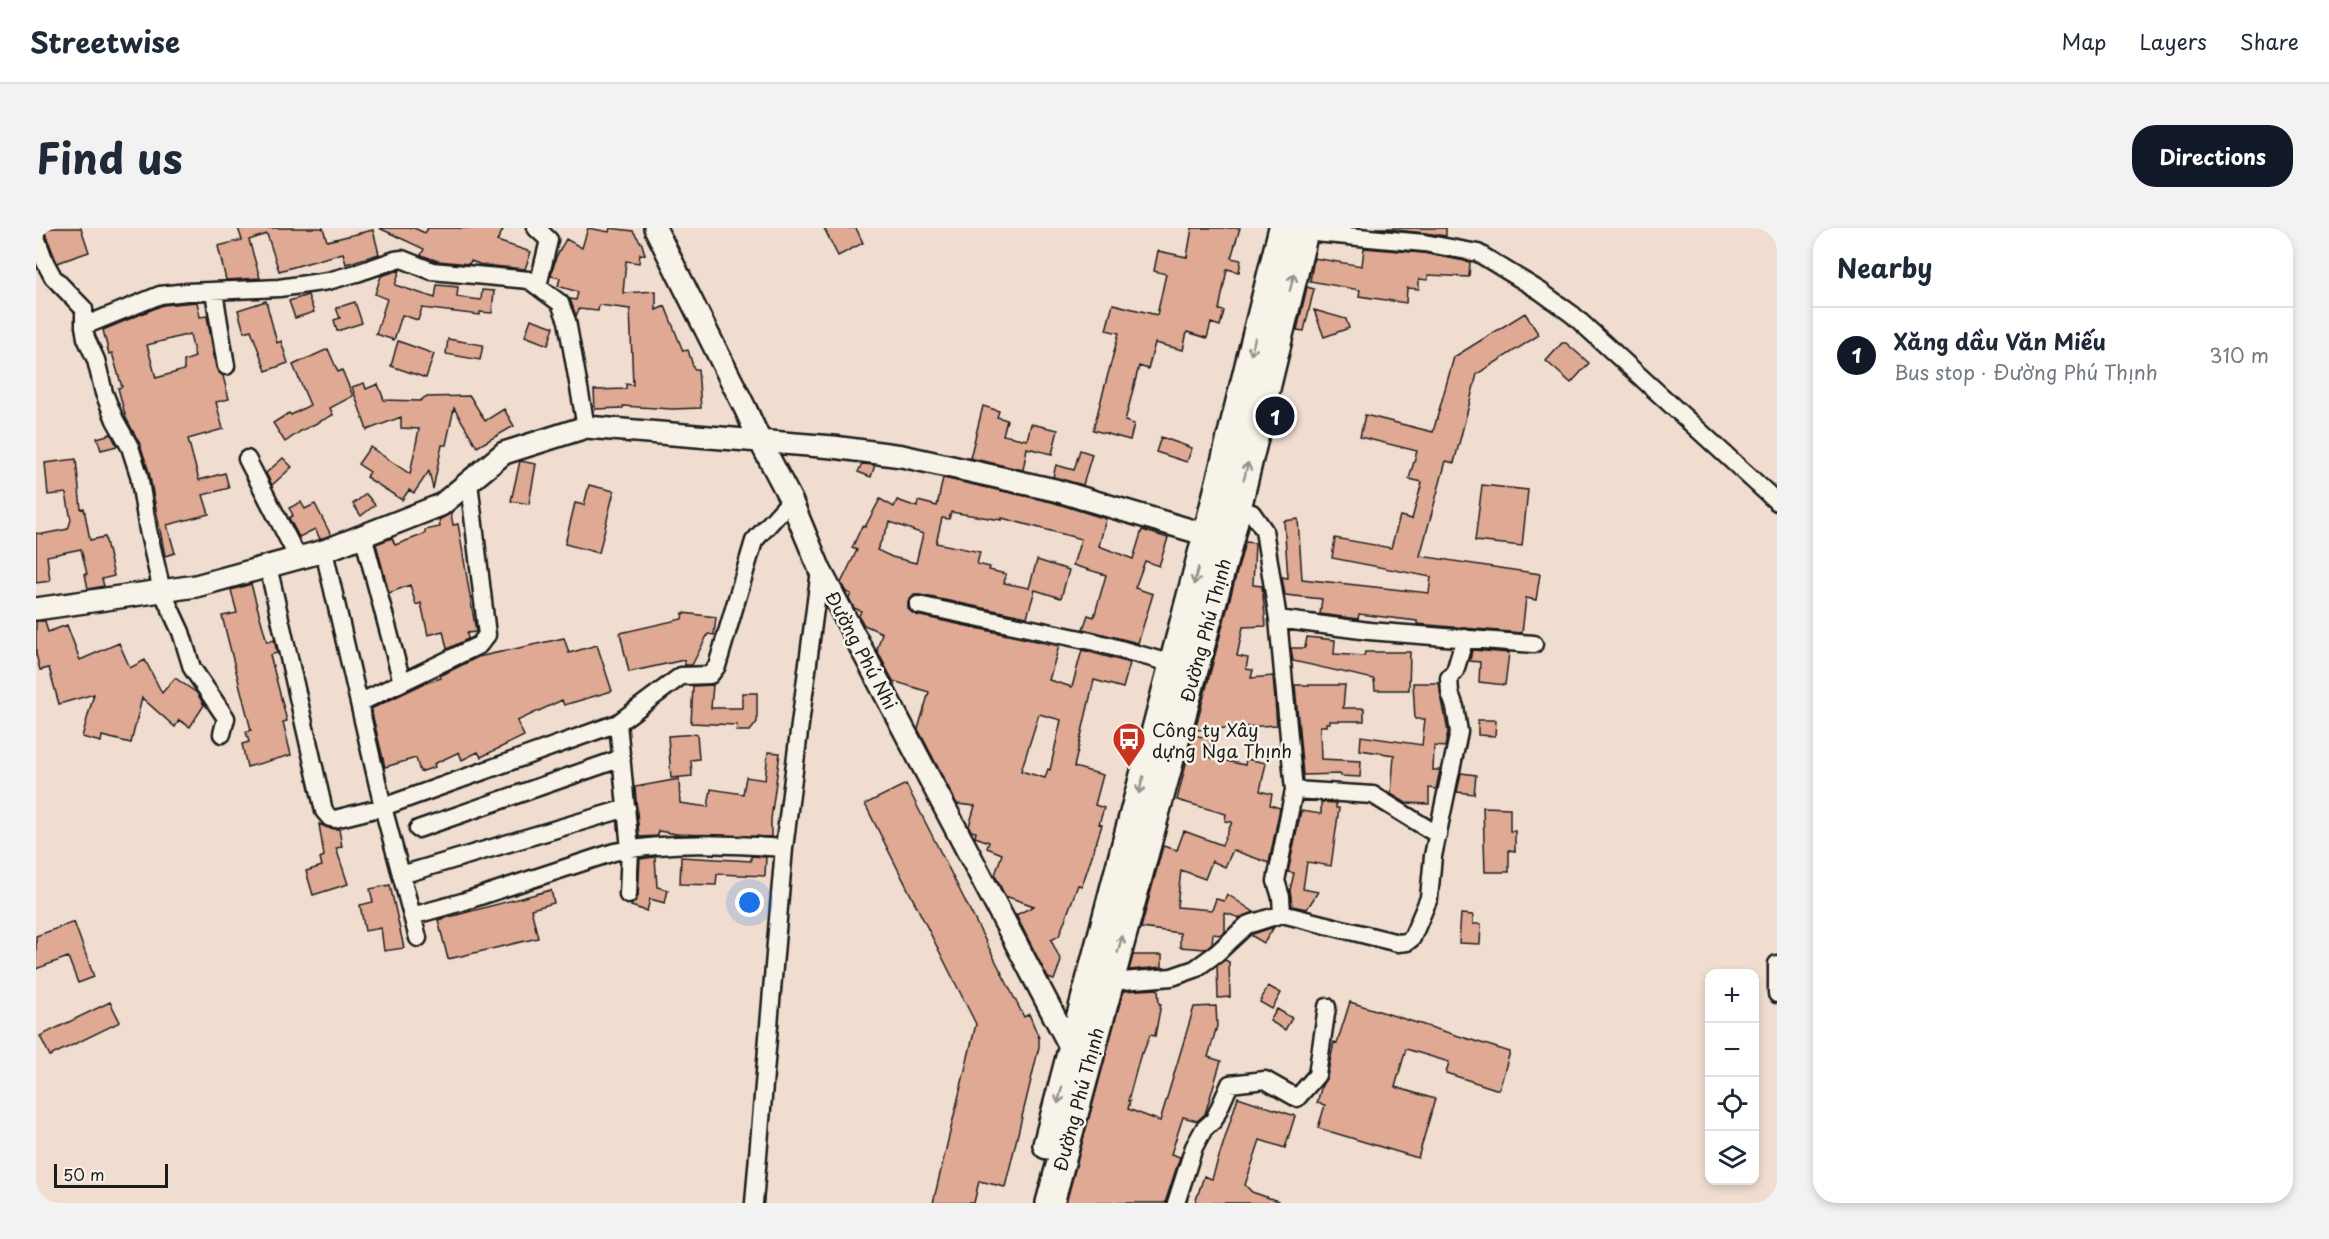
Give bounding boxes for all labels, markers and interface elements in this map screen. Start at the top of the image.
text: Streetwise [30,20,180,63]
text: Map [2062,25,2106,57]
text: Layers [2139,25,2207,57]
text: Share [2240,25,2299,57]
text: Find us [36,125,183,188]
button: Directions [2132,125,2293,187]
text: Nearby [1837,248,1932,287]
one-way arrow [1286,272,1298,291]
text: Xăng dầu Văn Miếu [1894,324,2106,357]
one-way arrow [1247,336,1259,355]
text: 1 [1852,340,1861,370]
text: 310 m [2209,340,2269,370]
text: Bus stop · Đường Phú Thịnh [1894,357,2158,387]
pin: 1 [1256,394,1294,438]
one-way arrow [1241,462,1253,481]
street label: Đường Phú Thịnh [1173,555,1237,705]
one-way arrow [1189,566,1201,585]
street label: Đường Phú Nhi [819,586,905,714]
place label: Công ty Xây dựng Nga Thịnh [1152,716,1292,764]
bus stop icon: Công ty Xây dựng Nga Thịnh [1111,721,1147,768]
one-way arrow [1134,775,1146,794]
your location [735,888,764,917]
one-way arrow [1115,935,1127,954]
map controls [1705,969,1759,1185]
button: + [1705,969,1759,1023]
button: − [1705,1023,1759,1077]
street label: Đường Phú Thịnh [1046,1024,1110,1174]
button: locate [1705,1077,1759,1131]
one-way arrow [1053,1085,1065,1104]
button: layers [1705,1131,1759,1185]
scale bar [54,1161,168,1188]
text: 50 m [63,1162,104,1186]

